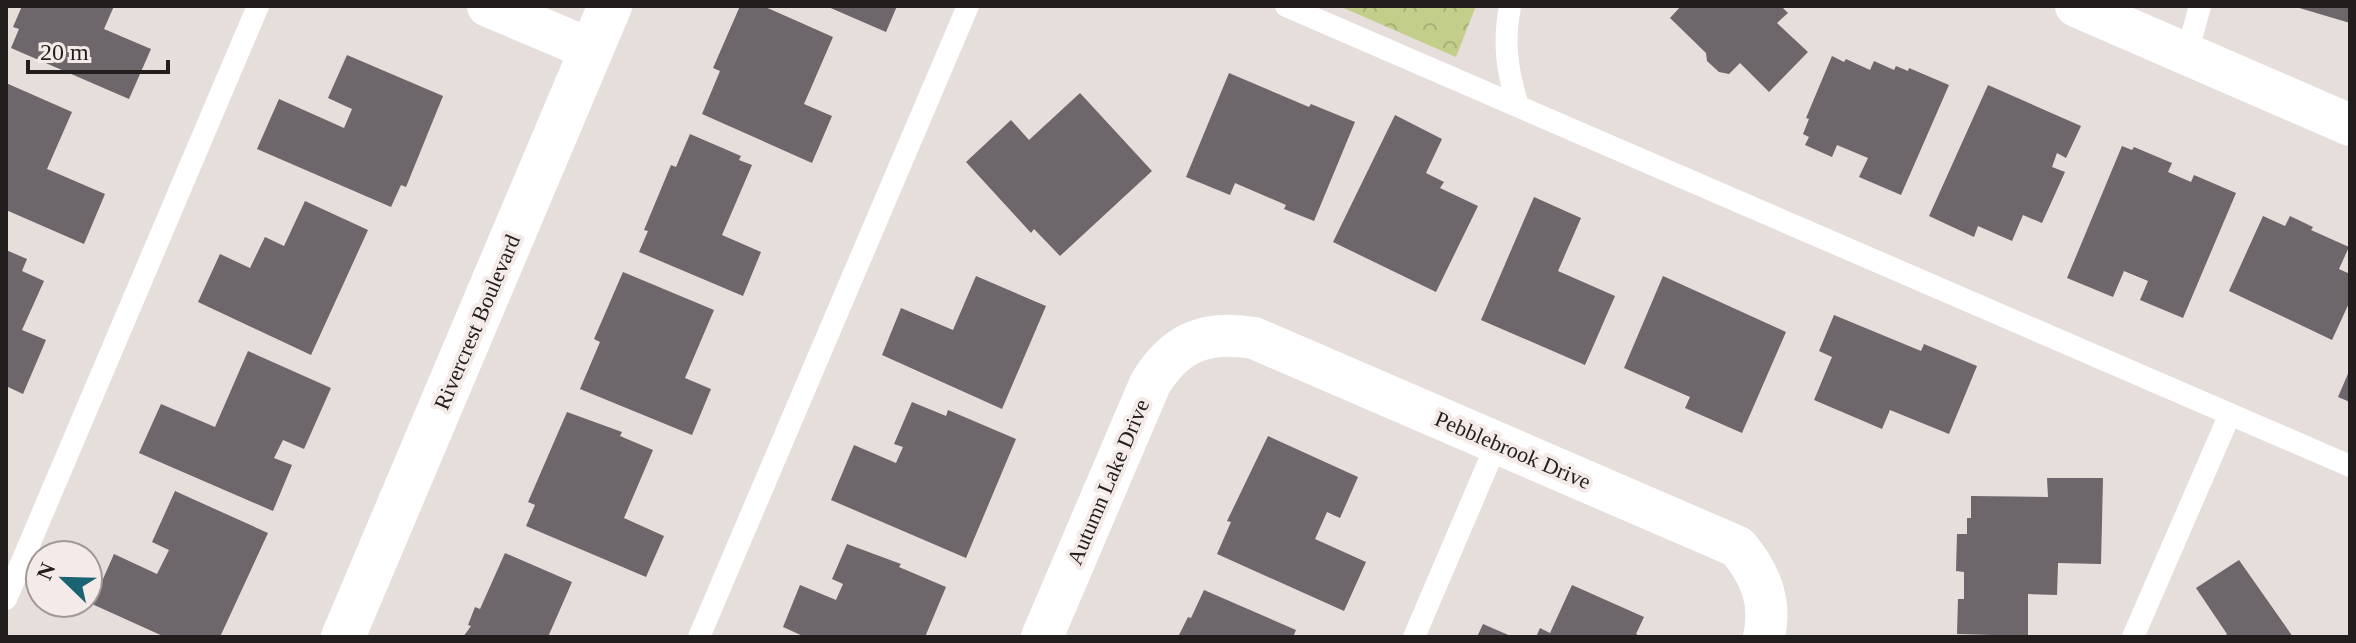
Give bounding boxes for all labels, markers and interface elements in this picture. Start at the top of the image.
scale bar [28,24,168,74]
text: 20 m [40,39,89,65]
street label: Rivercrest Boulevard [429,231,525,413]
street label: Autumn Lake Drive [1062,396,1154,568]
street label: Pebblebrook Drive [1431,406,1595,494]
north arrow [24,539,104,619]
text: N [31,559,61,584]

